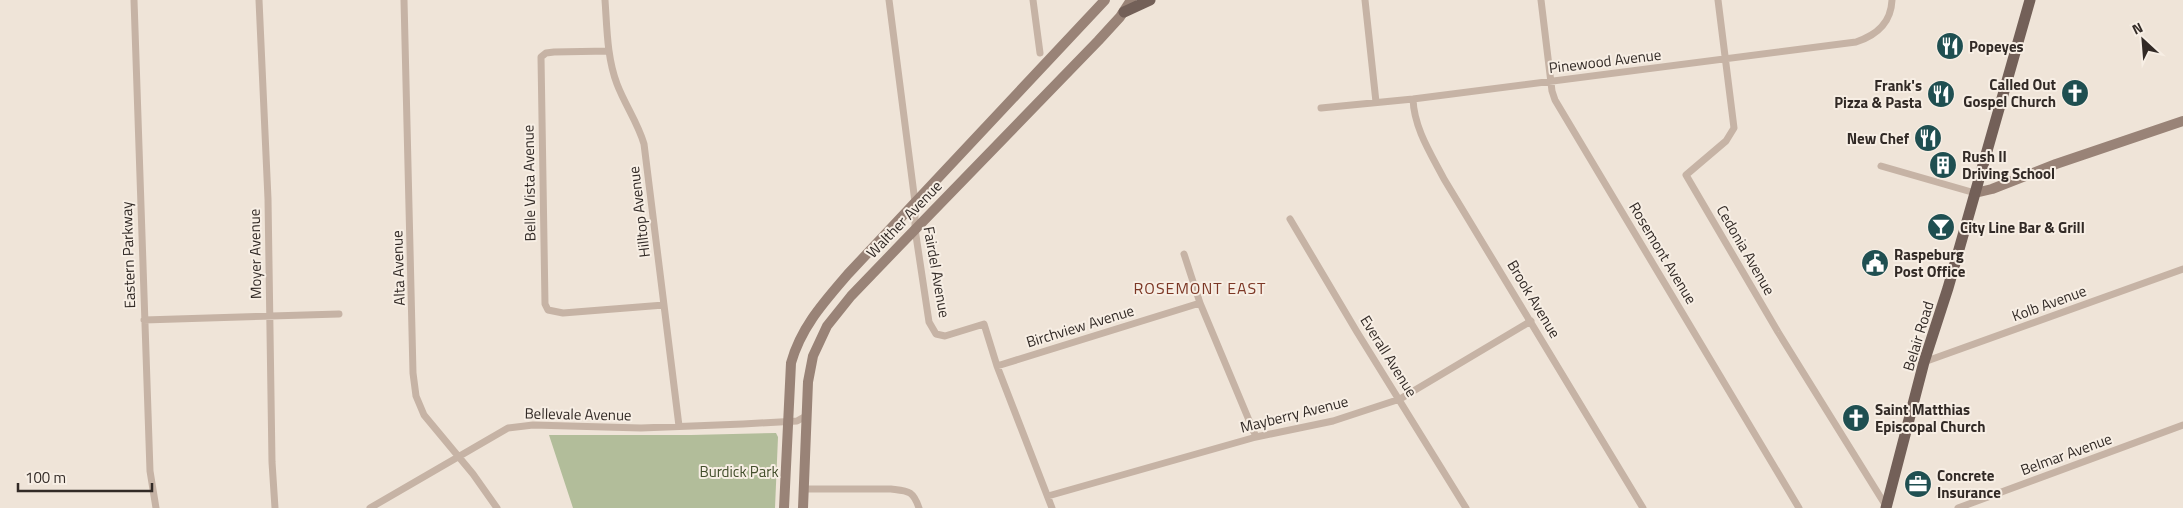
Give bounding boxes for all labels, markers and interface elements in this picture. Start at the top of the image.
north arrow [2118,15,2168,65]
text: N [2128,16,2146,39]
restaurant icon: Popeyes [1935,31,1965,61]
place label: Popeyes [1969,35,2024,58]
street label: Pinewood Avenue [1547,43,1663,79]
place label: Called Out Gospel Church [1963,73,2057,113]
place label: Frank's Pizza & Pasta [1834,74,1922,114]
church icon: Called Out Gospel Church [2060,78,2090,108]
restaurant icon: Frank's Pizza & Pasta [1926,79,1956,109]
restaurant icon: New Chef [1913,123,1943,153]
street label: Belle Vista Avenue [516,124,542,242]
place label: New Chef [1847,127,1910,150]
place label: Rush II Driving School [1962,145,2055,185]
building icon: Rush II Driving School [1928,150,1958,180]
street label: Hilltop Avenue [622,165,656,259]
street label: Walther Avenue [861,175,947,263]
street label: Rosemont Avenue [1623,198,1703,308]
street label: Eastern Parkway [115,201,141,309]
street label: Cedonia Avenue [1711,201,1781,299]
street label: Moyer Avenue [243,209,267,299]
bar icon: City Line Bar & Grill [1926,212,1956,242]
place label: City Line Bar & Grill [1960,216,2085,239]
street label: Fairdel Avenue [918,225,956,319]
street label: Alta Avenue [385,230,411,306]
place label: Raspeburg Post Office [1894,243,1966,283]
public building icon: Raspeburg Post Office [1860,248,1890,278]
street label: Brook Avenue [1502,256,1566,342]
district label: ROSEMONT EAST [1133,276,1267,300]
street label: Kolb Avenue [2009,279,2089,327]
street label: Belair Road [1896,298,1940,374]
street label: Birchview Avenue [1023,299,1137,353]
street label: Everall Avenue [1355,311,1423,401]
street label: Mayberry Avenue [1238,389,1350,439]
place label: Saint Matthias Episcopal Church [1875,398,1986,438]
street label: Bellevale Avenue [524,402,632,426]
church icon: Saint Matthias Episcopal Church [1841,403,1871,433]
street label: Belmar Avenue [2017,427,2115,481]
scale bar [18,460,151,492]
park label: Burdick Park [699,460,779,483]
place label: Concrete Insurance [1937,464,2001,504]
text: 100 m [25,466,66,489]
office icon: Concrete Insurance [1903,469,1933,499]

